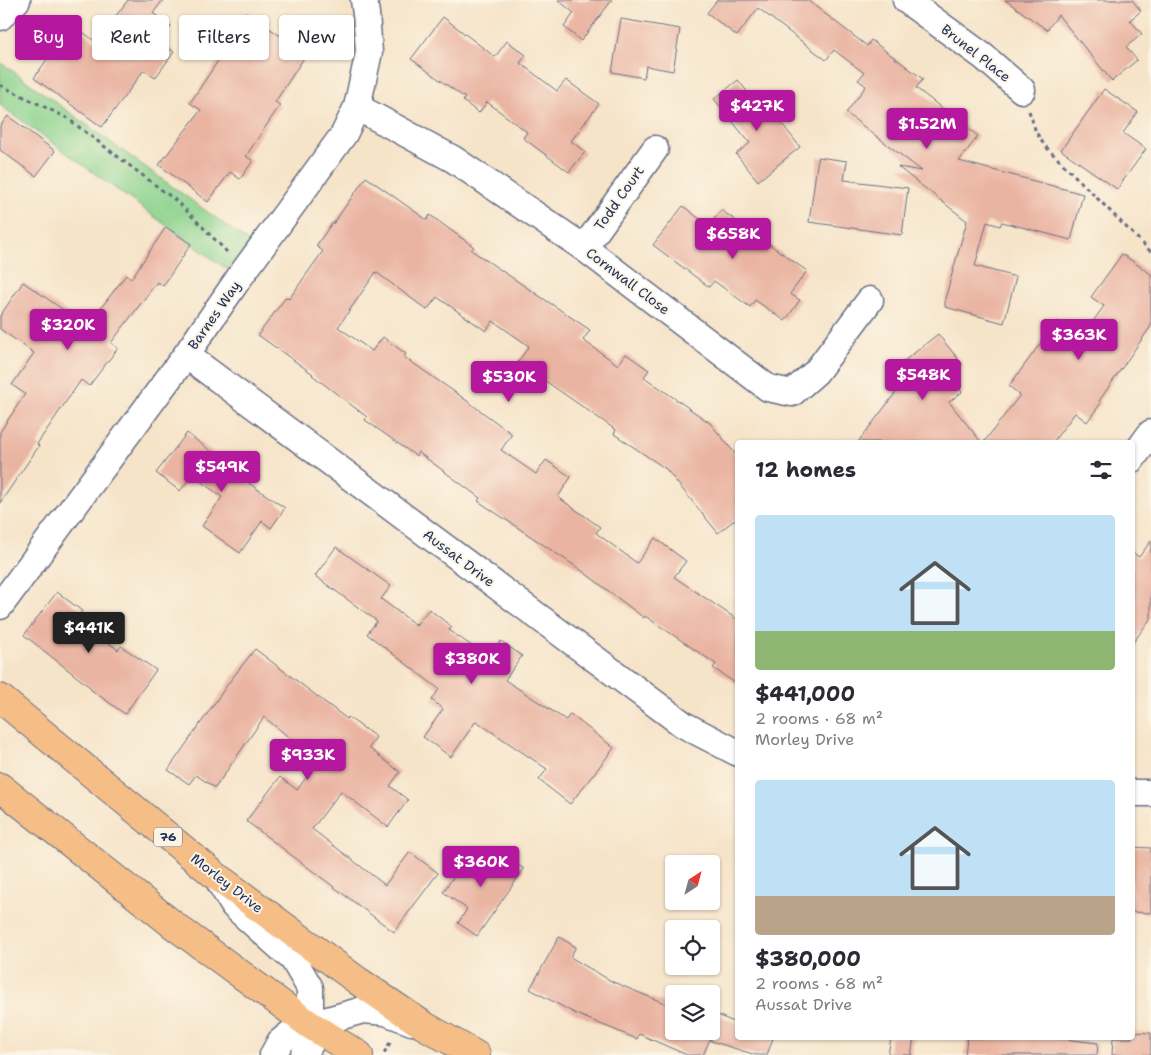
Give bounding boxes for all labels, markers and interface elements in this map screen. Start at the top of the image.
chip: Buy [15,15,82,60]
chip: Rent [92,15,169,60]
chip: Filters [179,15,269,60]
chip: New [279,15,354,60]
street label: Brunel Place [938,20,1014,86]
pin: $427K [722,90,792,132]
text: $427K [730,95,784,116]
pin: $1.52M [886,108,968,150]
text: $1.52M [898,113,956,134]
street label: Todd Court [590,162,648,234]
pin: $658K [698,218,768,260]
text: $658K [706,223,760,244]
street label: Cornwall Close [583,244,674,318]
street label: Barnes Way [184,277,244,353]
pin: $320K [33,308,103,351]
text: $320K [41,314,95,335]
pin: $363K [1044,318,1114,361]
text: $363K [1052,324,1106,345]
pin: $548K [888,358,958,401]
pin: $530K [474,360,544,403]
text: $548K [896,364,950,385]
text: $530K [482,366,536,387]
pin: $549K [187,450,257,493]
text: $549K [195,456,249,477]
text: 12 homes [755,456,856,484]
icon: filters [1087,456,1115,484]
street label: Aussat Drive [420,525,498,591]
icon: home [890,548,980,638]
pin: $441K [54,612,124,654]
text: $441K [64,617,114,638]
pin: $380K [437,642,507,685]
text: $380K [444,648,500,669]
text: $441,000 [755,680,855,708]
text: 2 rooms · 68 m² [755,708,883,729]
text: Morley Drive [755,729,854,750]
pin: $933K [273,738,343,781]
text: $933K [281,744,335,765]
icon: home [890,813,980,903]
road number: 76 [154,828,182,846]
pin: $360K [446,846,516,888]
street label: Morley Drive [187,849,267,917]
text: $360K [453,851,509,872]
north arrow [665,855,720,910]
map controls [665,855,720,1040]
button: locate [665,920,720,975]
text: $380,000 [755,945,861,973]
text: 2 rooms · 68 m² [755,973,883,994]
button: layers [665,985,720,1040]
text: Aussat Drive [755,994,852,1015]

